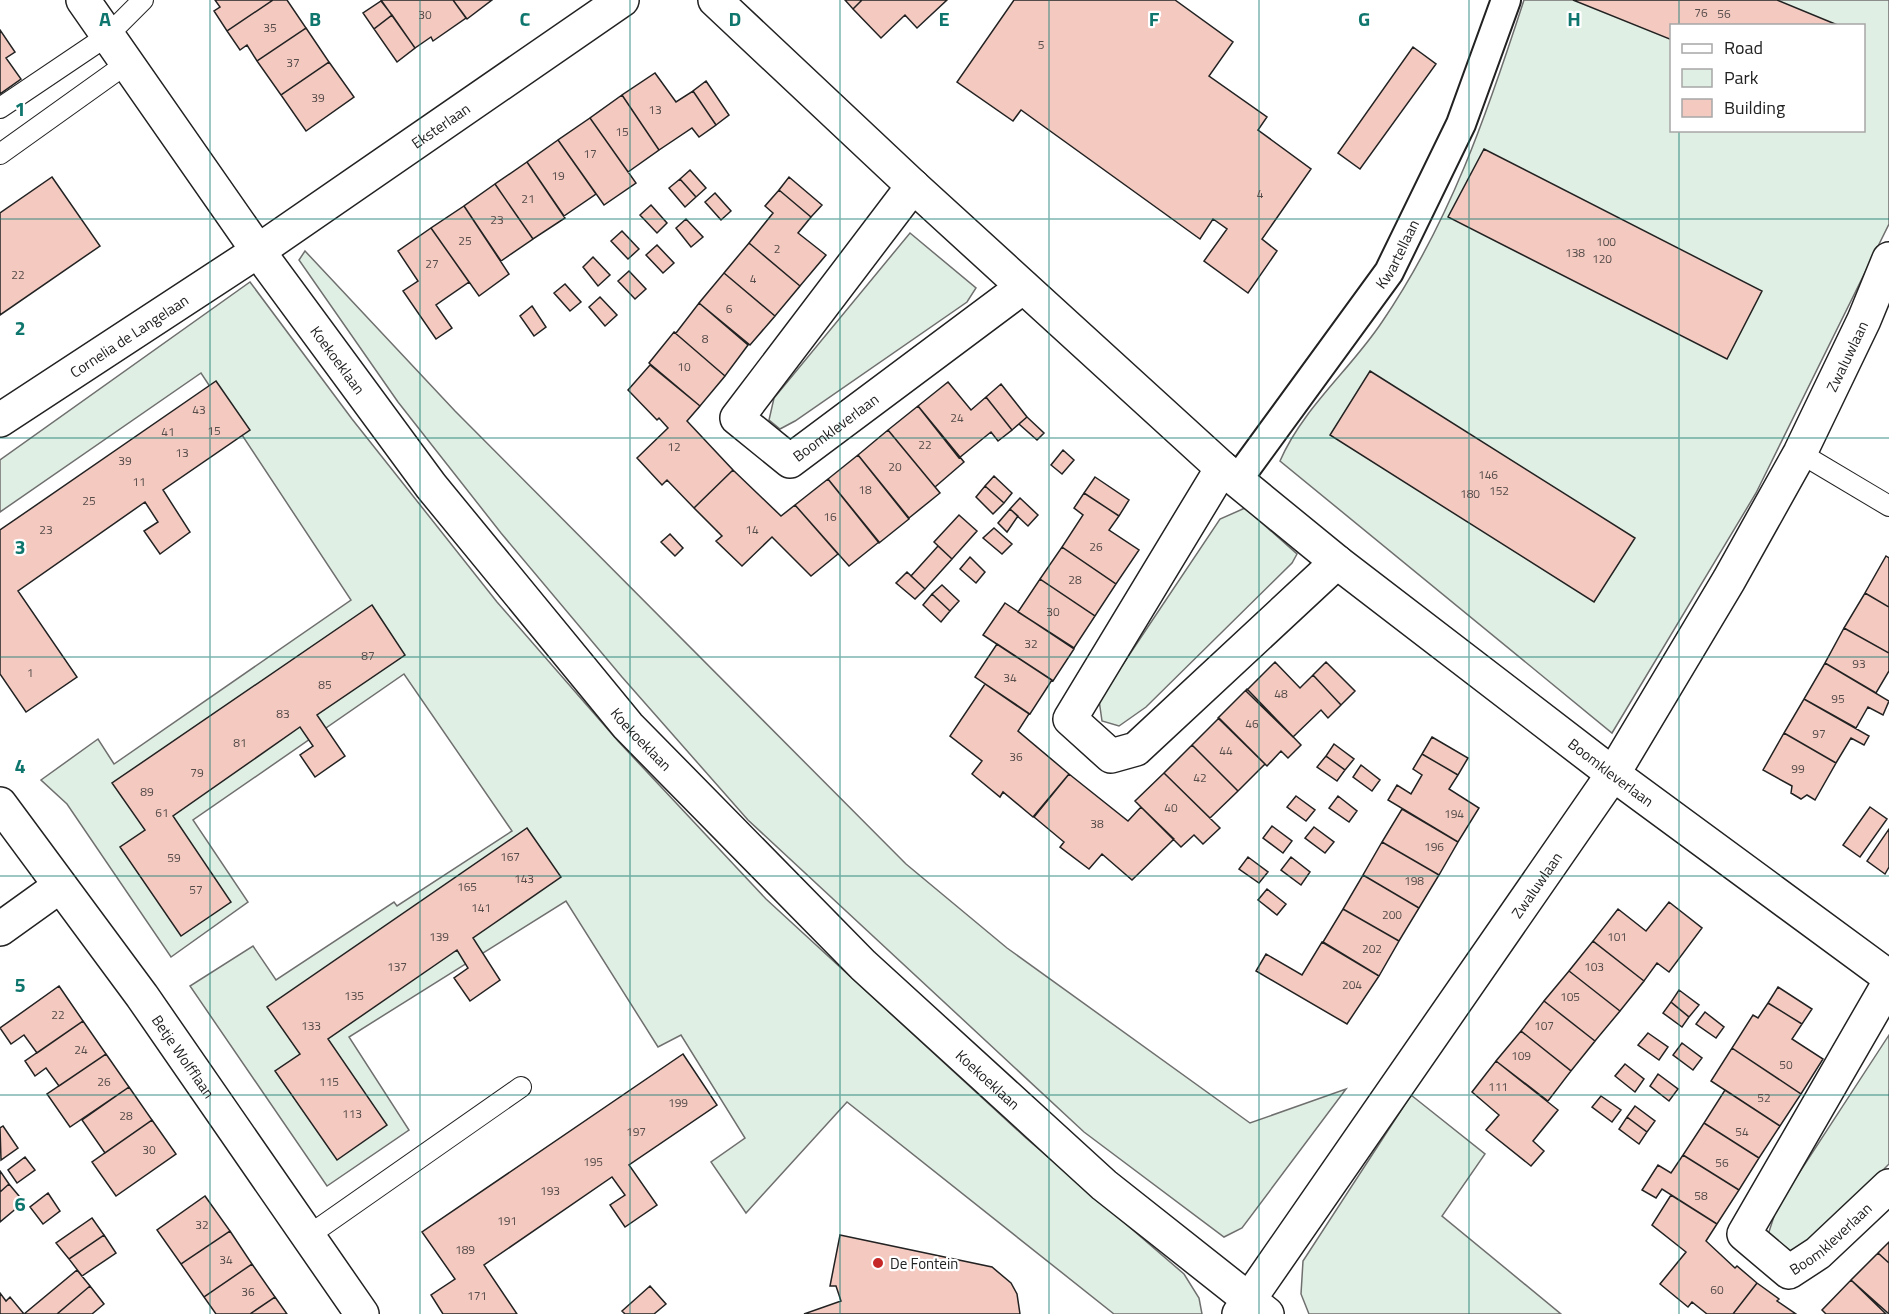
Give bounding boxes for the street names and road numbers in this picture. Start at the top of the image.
street label: Eksterlaan [406,97,475,154]
street label: Kwartellaan [1369,215,1424,293]
street label: Cornelia de Langelaan [65,288,193,383]
street label: Zwaluwlaan [1820,317,1874,395]
street label: Koekoeklaan [305,321,371,399]
street label: Boomkleverlaan [787,387,883,467]
street label: Koekoeklaan [606,702,677,776]
street label: Boomkleverlaan [1563,732,1659,812]
street label: Zwaluwlaan [1505,847,1567,923]
street label: Betje Wolfflaan [147,1010,221,1103]
street label: Koekoeklaan [951,1044,1026,1115]
street label: Boomkleverlaan [1784,1197,1877,1280]

